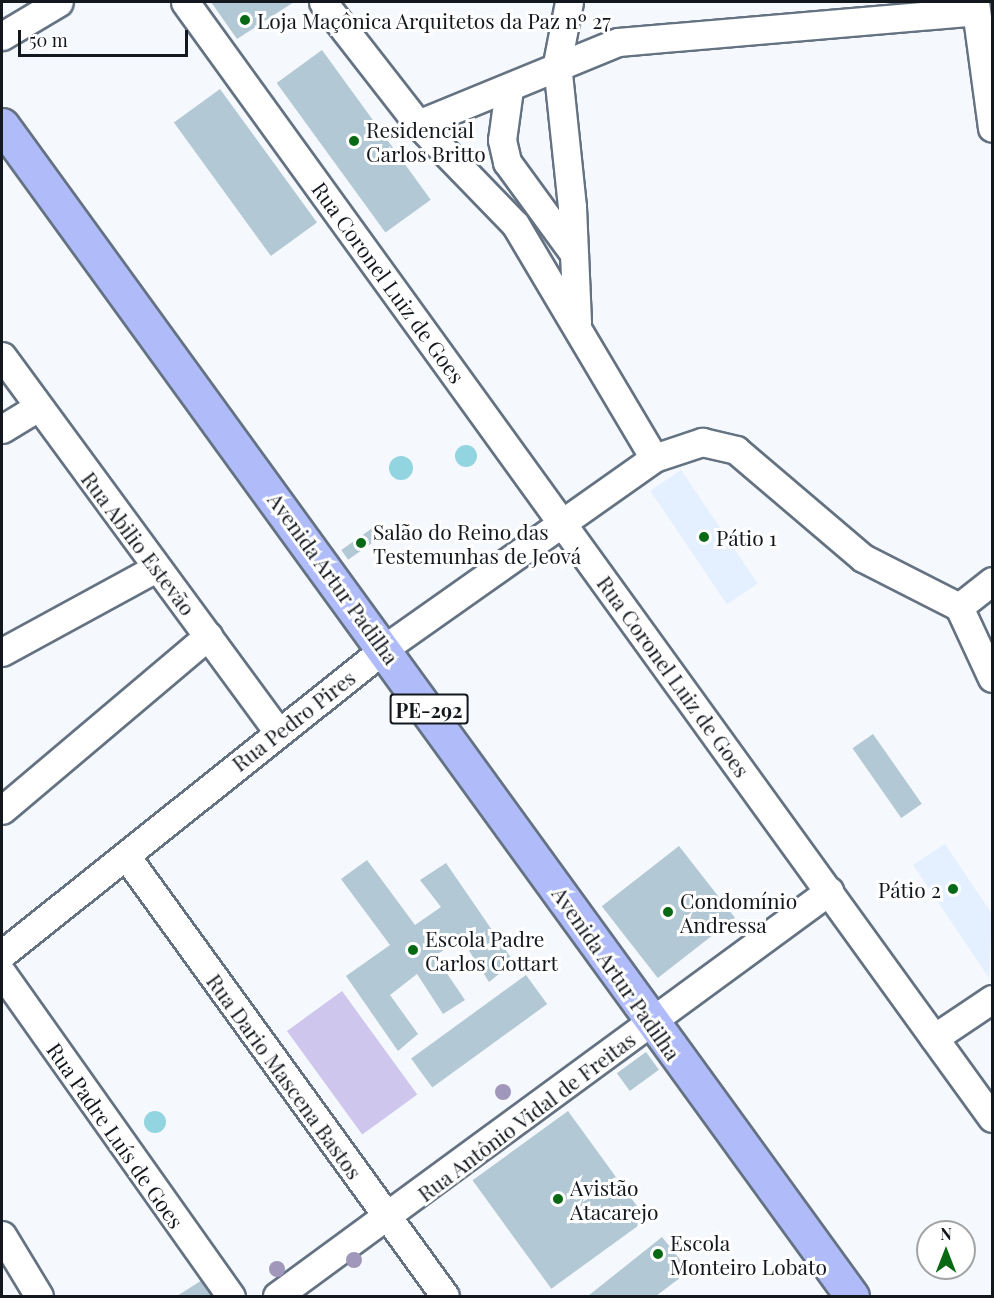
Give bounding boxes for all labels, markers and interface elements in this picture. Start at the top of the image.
place label: Loja Maçônica Arquitetos da Paz nº 27 [257,7,612,33]
marker: Loja Maçônica Arquitetos da Paz nº 27 [238,13,252,27]
scale bar [21,18,190,56]
text: 50 m [29,28,68,52]
place label: Residencial Carlos Britto [366,116,486,166]
marker: Residencial Carlos Britto [347,134,361,148]
street label: Rua Coronel Luiz de Goes [308,176,470,388]
street label: Rua Abilio Estevão [77,466,201,620]
street label: Avenida Artur Padilha [263,487,405,669]
place label: Salão do Reino das Testemunhas de Jeová [373,518,581,568]
place label: Pátio 1 [716,524,777,550]
marker: Pátio 1 [697,530,711,544]
marker: Salão do Reino das Testemunhas de Jeová [354,536,368,550]
street label: Rua Coronel Luiz de Goes [593,570,755,782]
street label: Rua Pedro Pires [226,664,360,776]
road number: PE-292 [388,692,470,726]
place label: Pátio 2 [878,876,941,902]
street label: Avenida Artur Padilha [547,881,687,1065]
marker: Pátio 2 [946,882,960,896]
place label: Condomínio Andressa [680,887,797,937]
marker: Condomínio Andressa [661,905,675,919]
place label: Escola Padre Carlos Cottart [425,925,558,975]
marker: Escola Padre Carlos Cottart [406,943,420,957]
street label: Rua Dario Mascena Bastos [202,968,368,1184]
street label: Rua Antônio Vidal de Freitas [412,1026,640,1206]
street label: Rua Padre Luís de Goes [42,1037,190,1233]
place label: Avistão Atacarejo [570,1174,658,1224]
marker: Avistão Atacarejo [551,1192,565,1206]
north arrow [916,1220,976,1280]
text: N [940,1223,952,1244]
place label: Escola Monteiro Lobato [670,1229,827,1279]
marker: Escola Monteiro Lobato [651,1247,665,1261]

